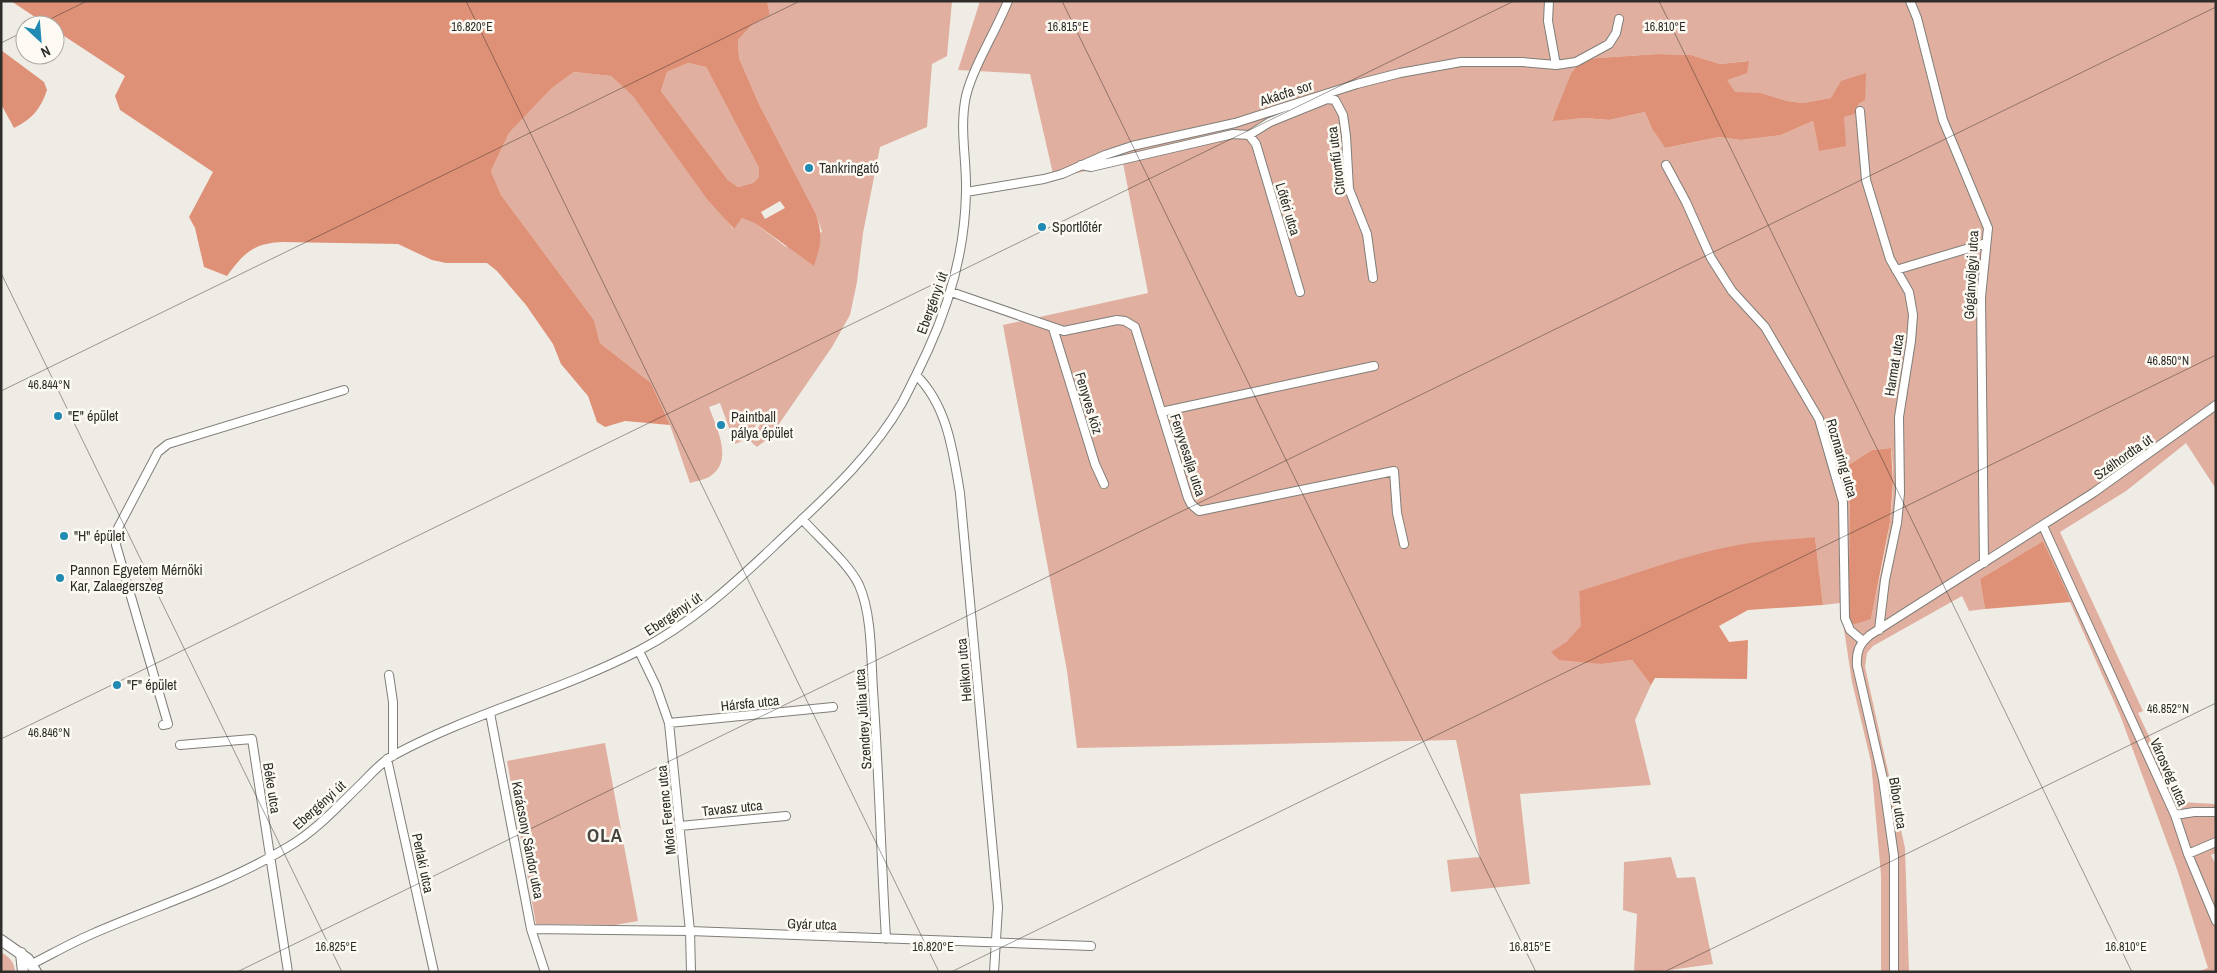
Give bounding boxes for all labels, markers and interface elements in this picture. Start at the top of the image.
north arrow [15,15,65,65]
text: 16.820°E [451,19,493,35]
text: 16.815°E [1047,19,1089,35]
text: 16.810°E [1644,19,1686,35]
text: N [38,42,53,62]
street label: Akácfa sor [1256,76,1315,110]
street label: Citromfű utca [1323,125,1349,196]
place label: Tankringató [819,159,879,177]
marker: Tankringató [803,162,815,174]
street label: Lőtéri utca [1271,180,1305,238]
place label: Sportlőtér [1052,218,1102,236]
marker: Sportlőtér [1036,221,1048,233]
street label: Gógánvölgyi utca [1960,229,1982,320]
street label: Ebergényi út [912,269,952,337]
street label: Harmat utca [1880,332,1908,397]
text: 46.850°N [2147,353,2189,369]
street label: Fenyves köz [1071,370,1107,436]
text: 46.844°N [28,377,70,393]
place label: "E" épület [68,407,118,425]
place label: Paintball pálya épület [731,408,793,442]
marker: "E" épület [52,410,64,422]
street label: Fenyvesalja utca [1166,412,1210,499]
street label: Rozmaring utca [1822,417,1862,500]
marker: Paintball pálya épület [715,419,727,431]
street label: Szélhordta út [2090,430,2156,484]
place label: "H" épület [74,527,125,545]
marker: "H" épület [58,530,70,542]
place label: Pannon Egyetem Mérnöki Kar, Zalaegerszeg [70,561,203,595]
marker: Pannon Egyetem Mérnöki Kar, Zalaegerszeg [54,572,66,584]
street label: Ebergényi út [641,588,705,640]
street label: Helikon utca [952,637,976,703]
street label: Szendrey Júlia utca [850,667,875,770]
place label: "F" épület [127,676,177,694]
marker: "F" épület [111,679,123,691]
street label: Hársfa utca [720,691,781,715]
text: 46.852°N [2147,701,2189,717]
text: 46.846°N [28,725,70,741]
street label: Városvég utca [2146,735,2192,809]
street label: Béke utca [259,761,285,815]
street label: Móra Ferenc utca [652,764,680,855]
street label: Bíbor utca [1885,776,1911,831]
street label: Ebergényi út [289,777,349,833]
street label: Karácsony Sándor utca [508,780,548,901]
street label: Tavasz utca [701,796,764,820]
district label: OLA [587,822,623,848]
street label: Perlaki utca [408,831,438,895]
street label: Gyár utca [787,914,838,934]
text: 16.825°E [315,939,357,955]
text: 16.820°E [912,939,954,955]
text: 16.815°E [1509,939,1551,955]
text: 16.810°E [2105,939,2147,955]

